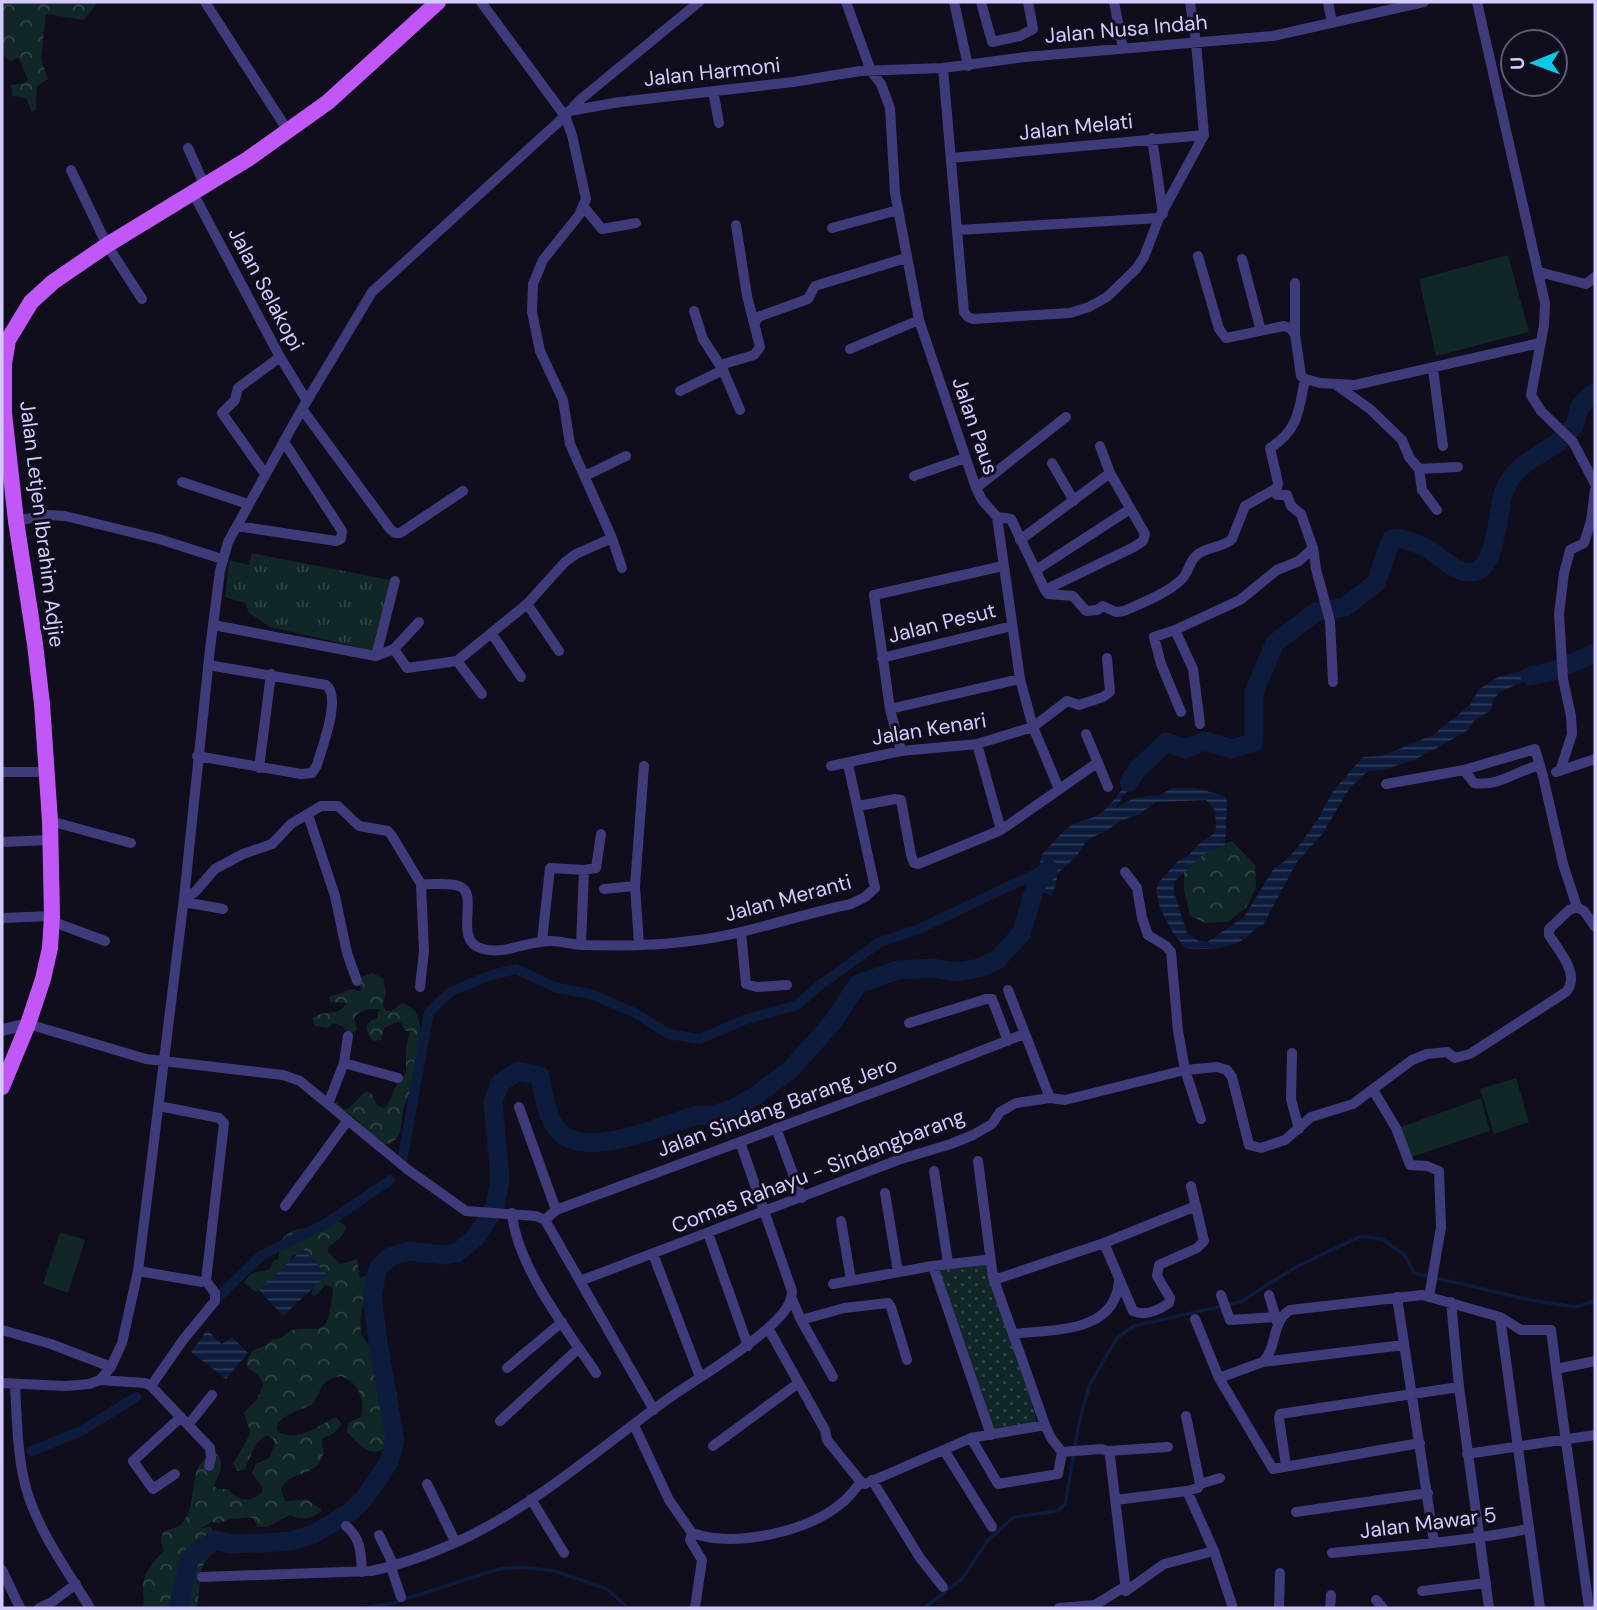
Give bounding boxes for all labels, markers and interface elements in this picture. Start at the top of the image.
street label: Jalan Nusa Indah [1043,8,1209,50]
north arrow [1499,28,1569,98]
street label: Jalan Harmoni [642,51,782,93]
text: U [1505,57,1530,70]
street label: Jalan Melati [1018,107,1134,147]
street label: Jalan Selakopi [222,222,310,356]
street label: Jalan Paus [945,374,1005,478]
street label: Jalan Letjen Ibrahim Adjie [13,399,71,649]
street label: Jalan Pesut [885,596,999,650]
street label: Jalan Kenari [870,706,988,752]
street label: Jalan Meranti [722,868,854,928]
street label: Jalan Sindang Barang Jero [653,1050,901,1164]
street label: Comas Rahayu - Sindangbarang [667,1102,969,1240]
street label: Jalan Mawar 5 [1358,1501,1498,1545]

